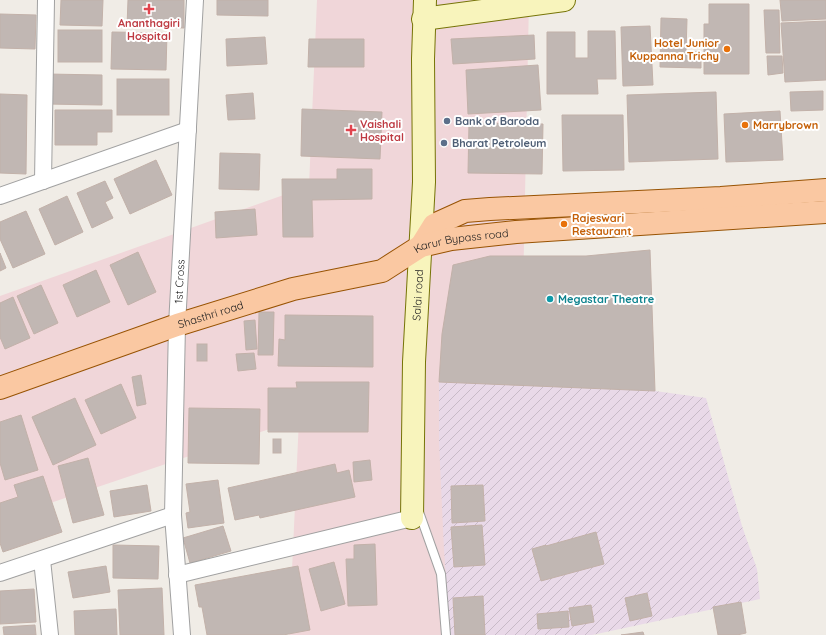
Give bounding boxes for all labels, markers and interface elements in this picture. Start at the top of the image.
marker: Ananthagiri Hospital [143,3,155,15]
place label: Ananthagiri Hospital [118,16,180,43]
place label: Hotel Junior Kuppanna Trichy [629,36,719,63]
marker: Hotel Junior Kuppanna Trichy [722,44,732,54]
place label: Bank of Baroda [455,114,539,128]
marker: Bank of Baroda [442,116,452,126]
place label: Vaishali Hospital [360,117,404,144]
place label: Marrybrown [753,118,818,132]
marker: Marrybrown [740,120,750,130]
marker: Vaishali Hospital [345,124,357,136]
place label: Bharat Petroleum [452,136,547,150]
marker: Bharat Petroleum [439,138,449,148]
place label: Rajeswari Restaurant [572,211,632,238]
marker: Rajeswari Restaurant [559,219,569,229]
street label: Karur Bypass road [411,226,509,256]
street label: 1st Cross [171,259,188,304]
street label: Salai road [409,269,426,321]
place label: Megastar Theatre [558,292,655,306]
marker: Megastar Theatre [545,294,555,304]
street label: Shasthri road [176,298,245,331]

